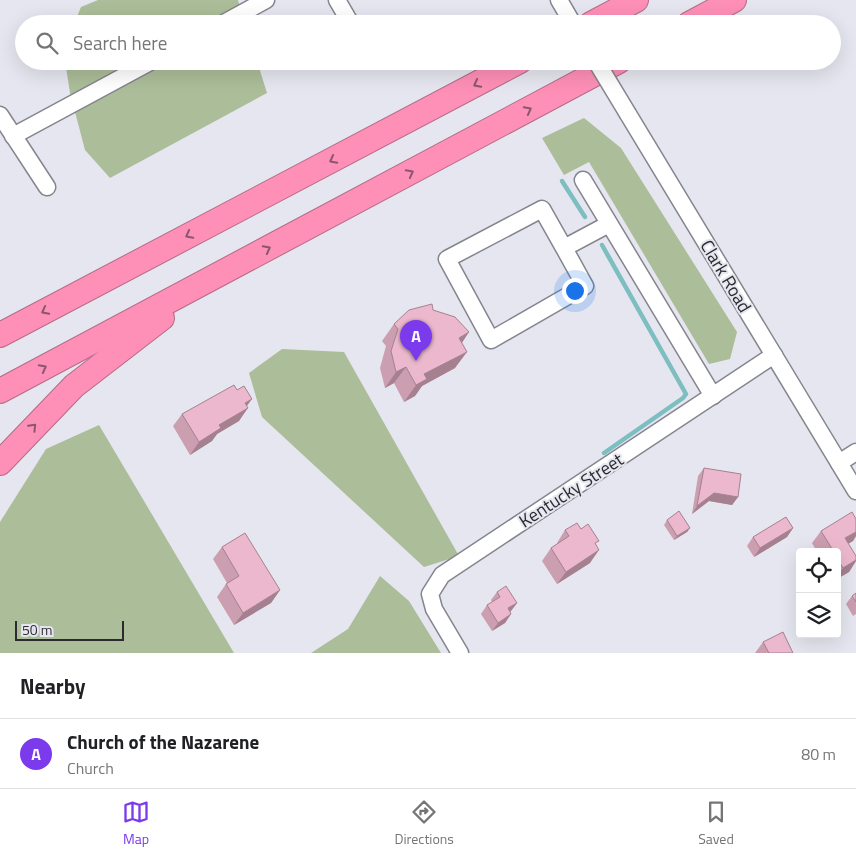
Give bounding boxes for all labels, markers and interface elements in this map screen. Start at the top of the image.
search box [15,15,841,70]
text: Search here [73,28,167,57]
icon: search [33,29,61,57]
one-way arrow [473,78,482,88]
one-way arrow [522,106,531,116]
one-way arrow [329,154,338,164]
one-way arrow [405,169,414,179]
one-way arrow [185,229,194,239]
street label: Clark Road [694,234,758,318]
one-way arrow [262,245,271,255]
your location [562,278,588,304]
one-way arrow [42,305,51,315]
pin: A [400,320,432,361]
one-way arrow [38,364,47,374]
one-way arrow [27,424,36,433]
street label: Kentucky Street [513,446,629,534]
map controls [796,548,841,638]
button: locate [796,548,841,593]
button: layers [796,593,841,638]
scale bar [15,618,124,641]
text: 50 m [22,619,52,640]
text: Nearby [20,670,85,702]
text: Church of the Nazarene [67,727,259,756]
text: A [31,742,41,766]
text: 80 m [801,742,836,766]
text: Church [67,756,114,780]
tab: Map [122,798,150,849]
tab: Directions [394,798,454,849]
tab: Saved [698,798,734,849]

